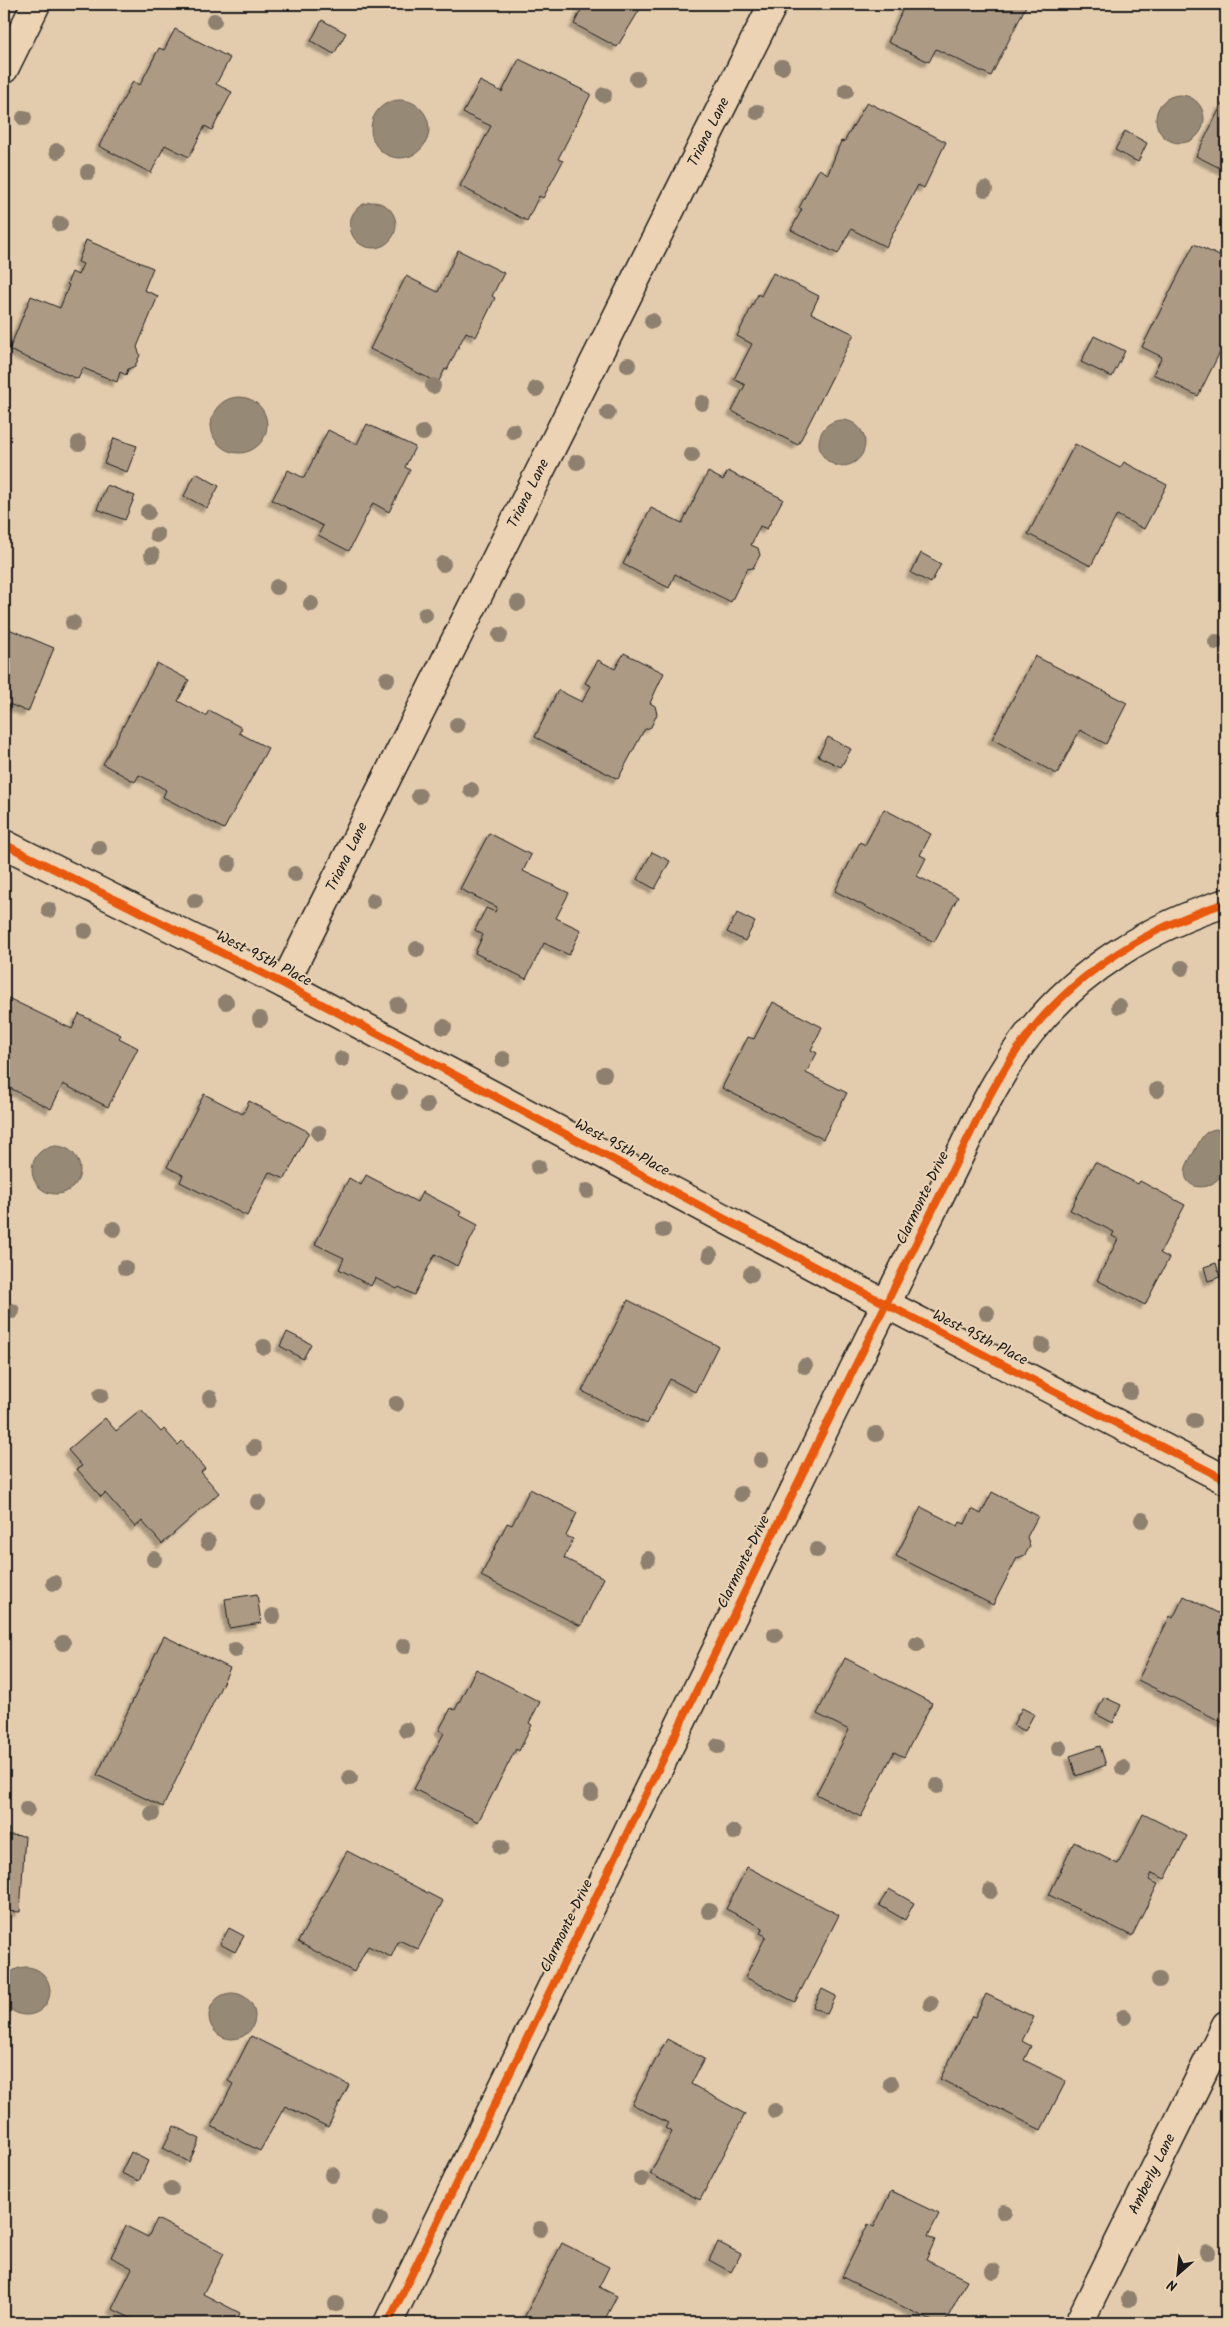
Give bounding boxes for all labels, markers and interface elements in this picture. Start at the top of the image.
street label: Triana Lane [682,93,737,171]
street label: Triana Lane [501,455,556,532]
street label: Triana Lane [320,818,375,896]
street label: West 95th Place [212,925,316,993]
street label: West 95th Place [570,1113,674,1183]
street label: Clarmonte Drive [890,1147,956,1249]
street label: West 95th Place [928,1304,1032,1372]
street label: Clarmonte Drive [711,1511,777,1613]
street label: Clarmonte Drive [534,1875,600,1977]
street label: Amberly Lane [1122,2129,1183,2219]
north arrow [1152,2250,1202,2300]
text: N [1163,2273,1181,2297]

